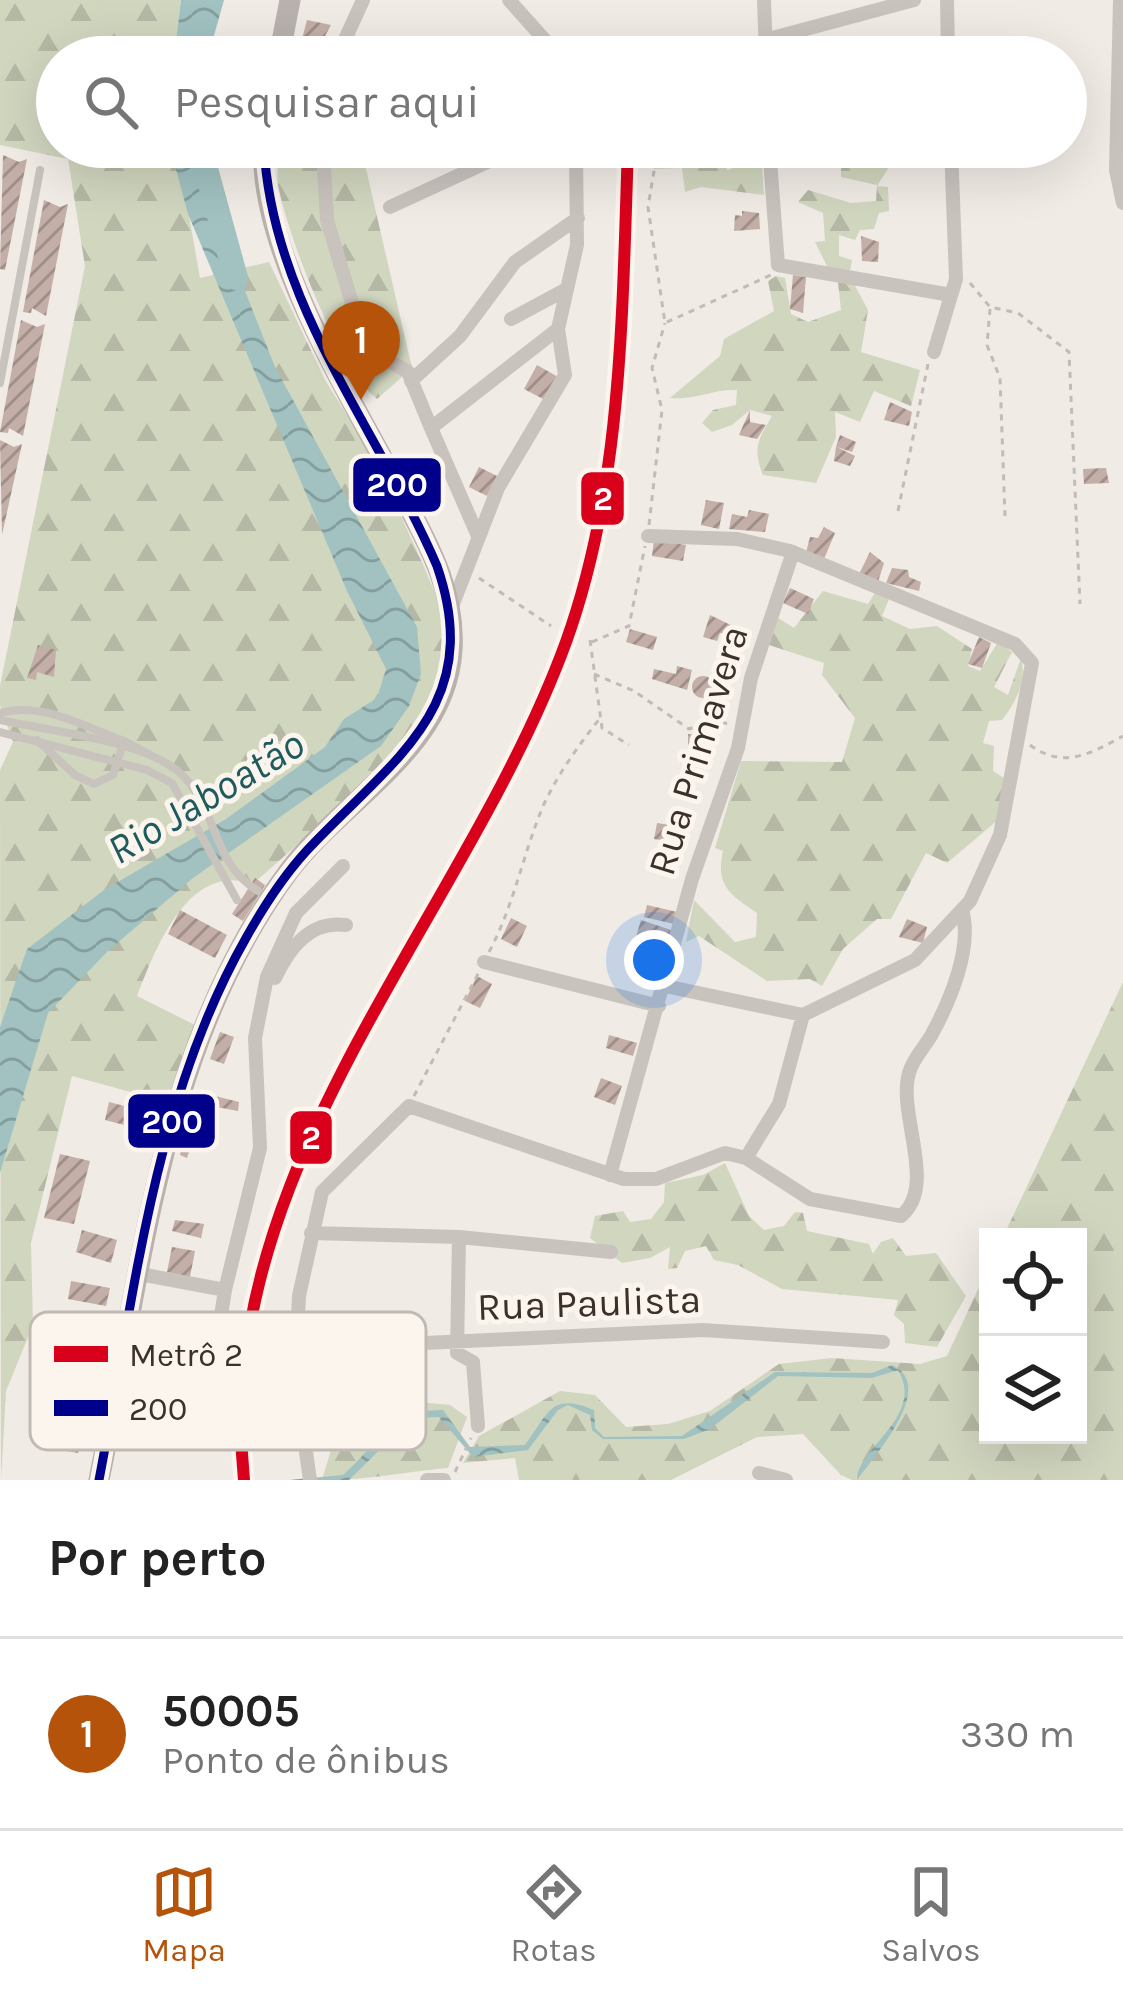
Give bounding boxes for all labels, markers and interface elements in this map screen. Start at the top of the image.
search box [36,36,1087,168]
icon: search [78,69,144,135]
text: Pesquisar aqui [174,76,480,128]
pin: 1 [322,301,400,400]
line badge: 200 [351,456,443,514]
text: 200 [366,466,428,504]
line badge: 2 [579,470,626,527]
text: 2 [593,480,613,518]
street label: Rua Primavera [638,620,758,881]
water label: Rio Jaboatão [98,718,313,875]
your location [624,930,684,990]
line badge: 200 [126,1092,217,1150]
text: 200 [141,1103,203,1141]
line badge: 2 [288,1109,334,1166]
text: 2 [301,1119,321,1157]
map controls [979,1228,1087,1444]
button: locate [979,1228,1087,1336]
street label: Rua Paulista [476,1276,702,1330]
legend [30,1312,426,1450]
text: Metrô 2 [129,1336,243,1374]
button: layers [979,1336,1087,1444]
text: 200 [129,1390,187,1428]
text: Por perto [48,1528,267,1588]
text: 50005 [162,1685,300,1737]
text: 1 [80,1711,94,1757]
text: 330 m [960,1711,1075,1757]
text: Ponto de ônibus [162,1737,450,1783]
tab: Mapa [142,1859,226,1969]
tab: Rotas [511,1859,597,1969]
tab: Salvos [881,1859,981,1969]

